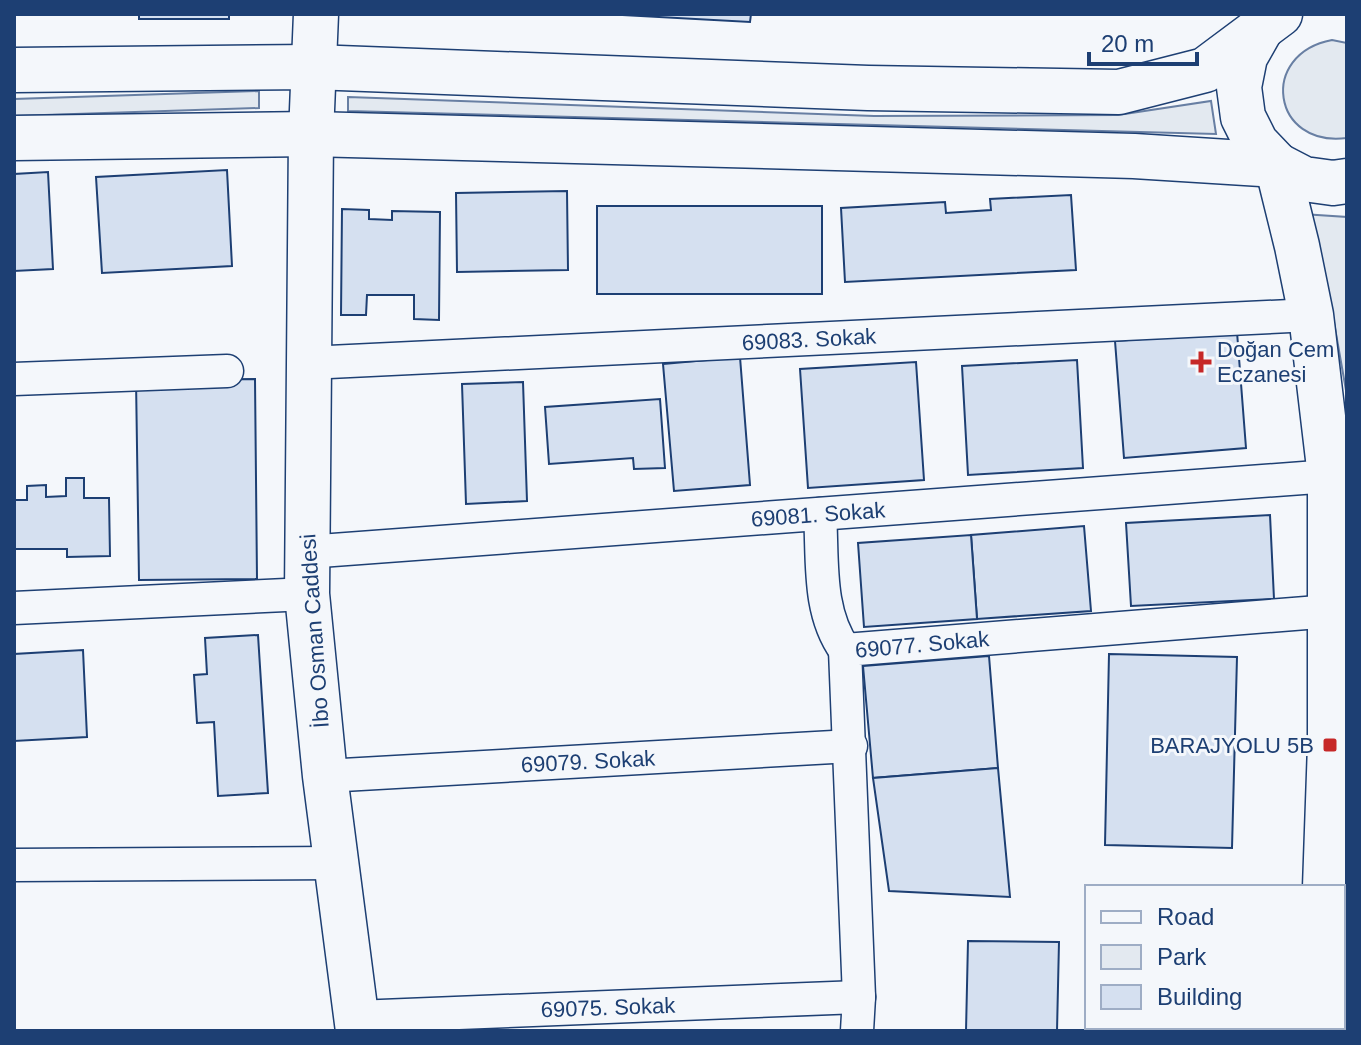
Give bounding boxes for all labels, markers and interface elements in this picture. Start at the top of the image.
scale bar [1089,16,1197,66]
text: 20 m [1101,30,1154,57]
street label: 69083. Sokak [741,323,878,356]
place label: Doğan Cem Eczanesi [1217,337,1334,387]
marker: Doğan Cem Eczanesi [1192,353,1210,371]
street label: 69081. Sokak [750,497,887,532]
street label: İbo Osman Caddesi [295,533,334,729]
street label: 69077. Sokak [854,626,991,663]
place label: BARAJYOLU 5B [1150,733,1314,758]
marker: BARAJYOLU 5B [1321,736,1339,754]
street label: 69079. Sokak [520,745,657,778]
legend [1085,885,1345,1029]
text: Road [1157,903,1214,930]
text: Park [1157,943,1207,970]
text: Building [1157,983,1242,1010]
street label: 69075. Sokak [540,993,677,1022]

